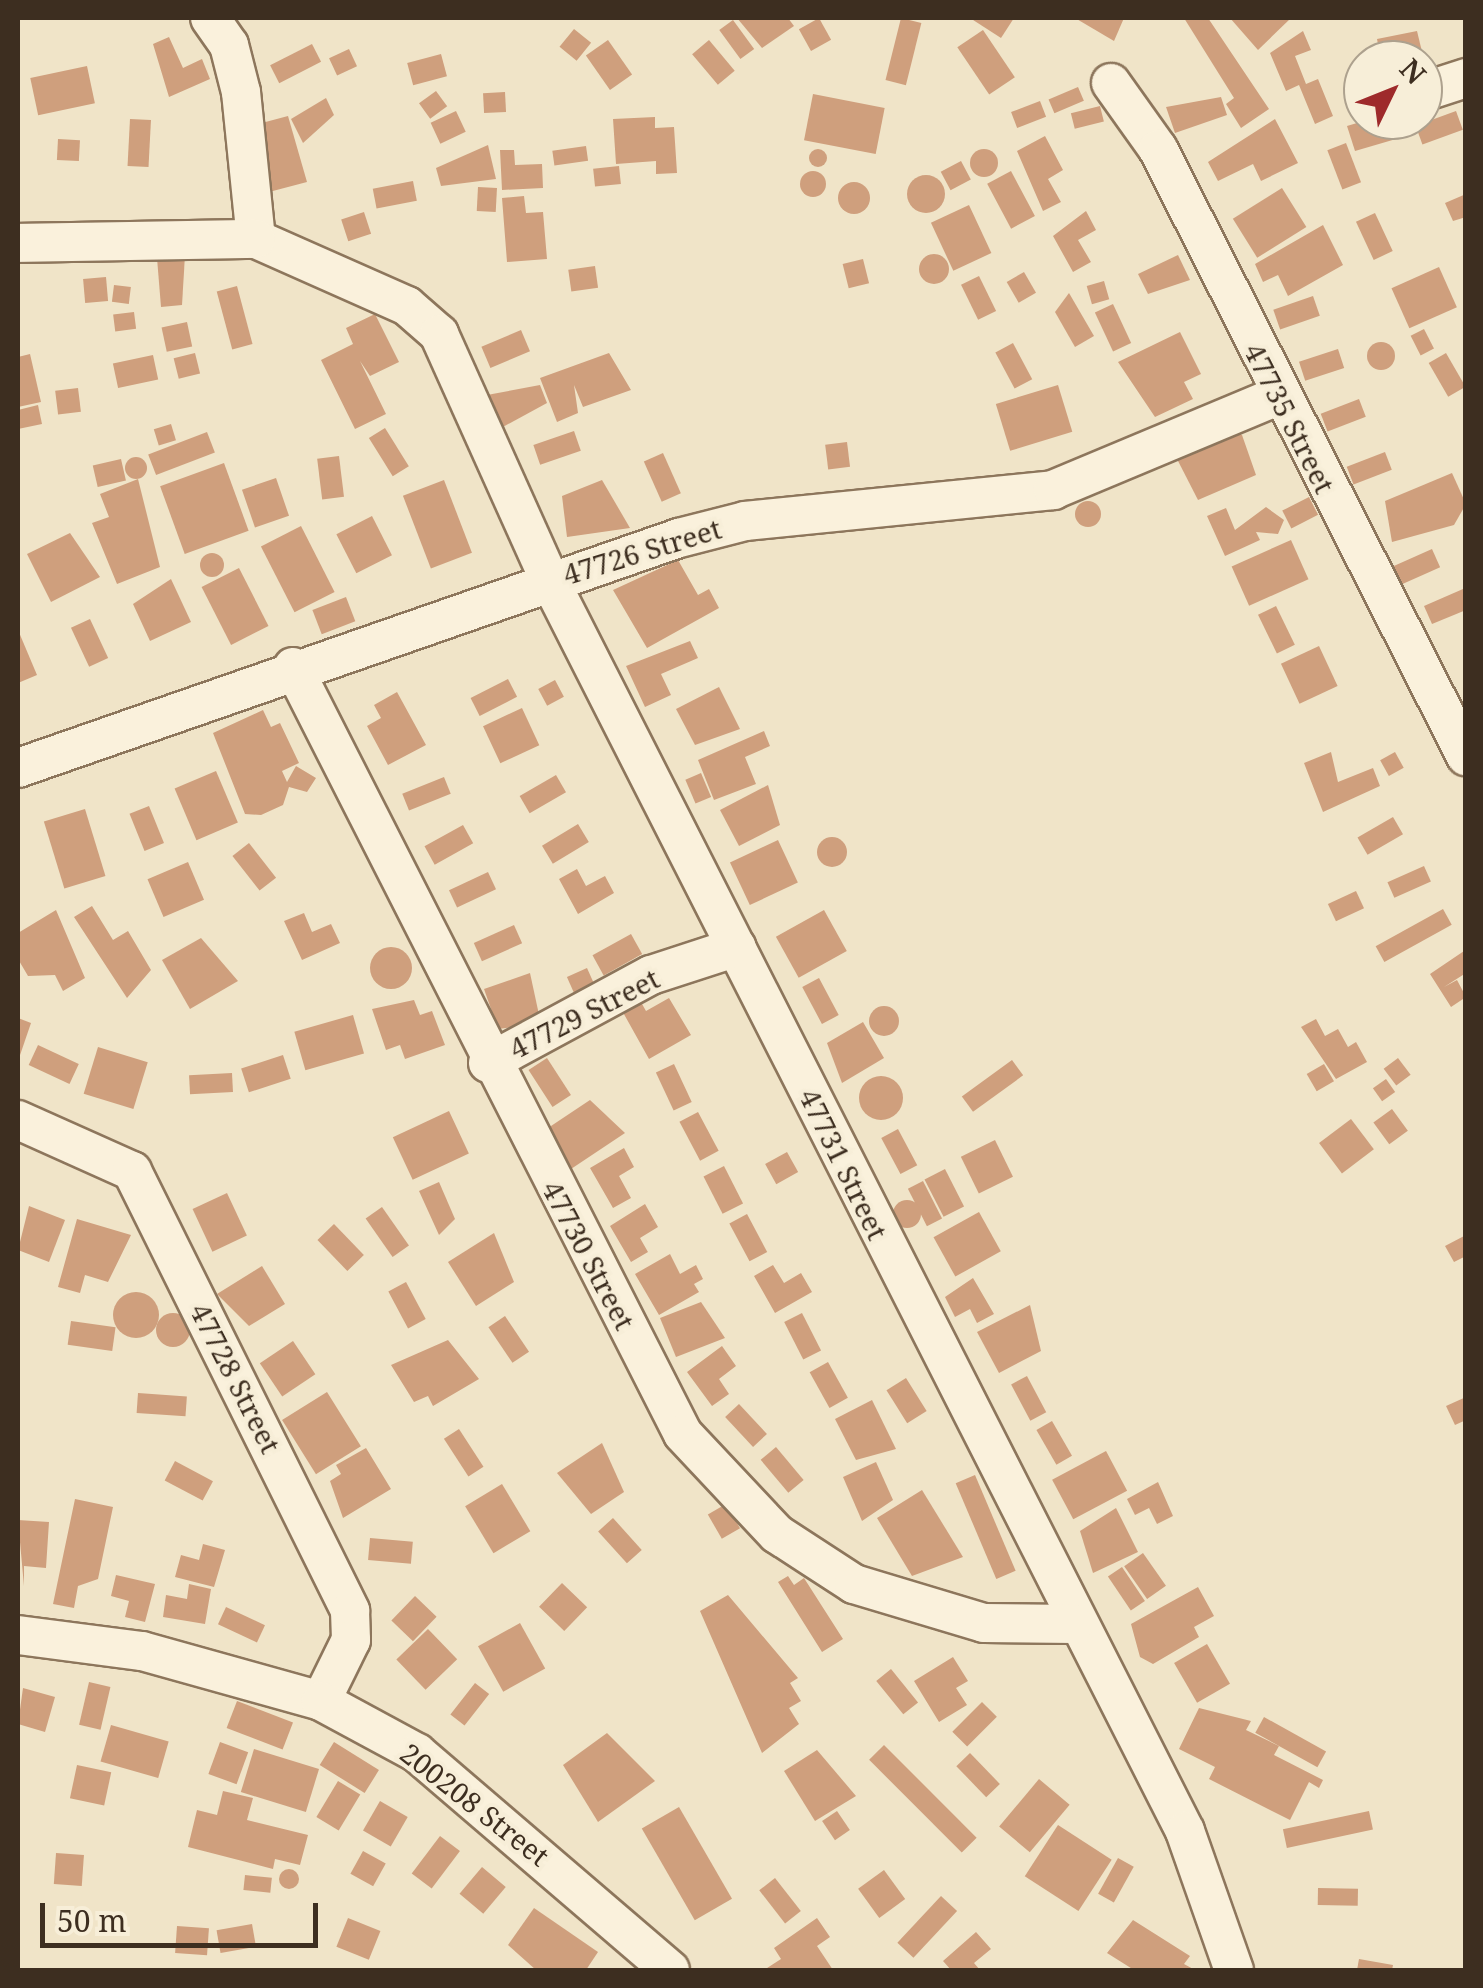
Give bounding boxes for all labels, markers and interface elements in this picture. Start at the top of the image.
north arrow [1343,40,1443,140]
text: N [1392,50,1435,92]
street label: 47735 Street [1238,337,1342,499]
street label: 47726 Street [559,511,725,591]
street label: 47729 Street [503,961,665,1065]
street label: 47731 Street [793,1083,895,1245]
street label: 47730 Street [536,1175,642,1335]
street label: 47728 Street [184,1297,288,1459]
street label: 200208 Street [394,1736,556,1872]
scale bar [45,1883,322,1945]
text: 50 m [57,1900,127,1941]

